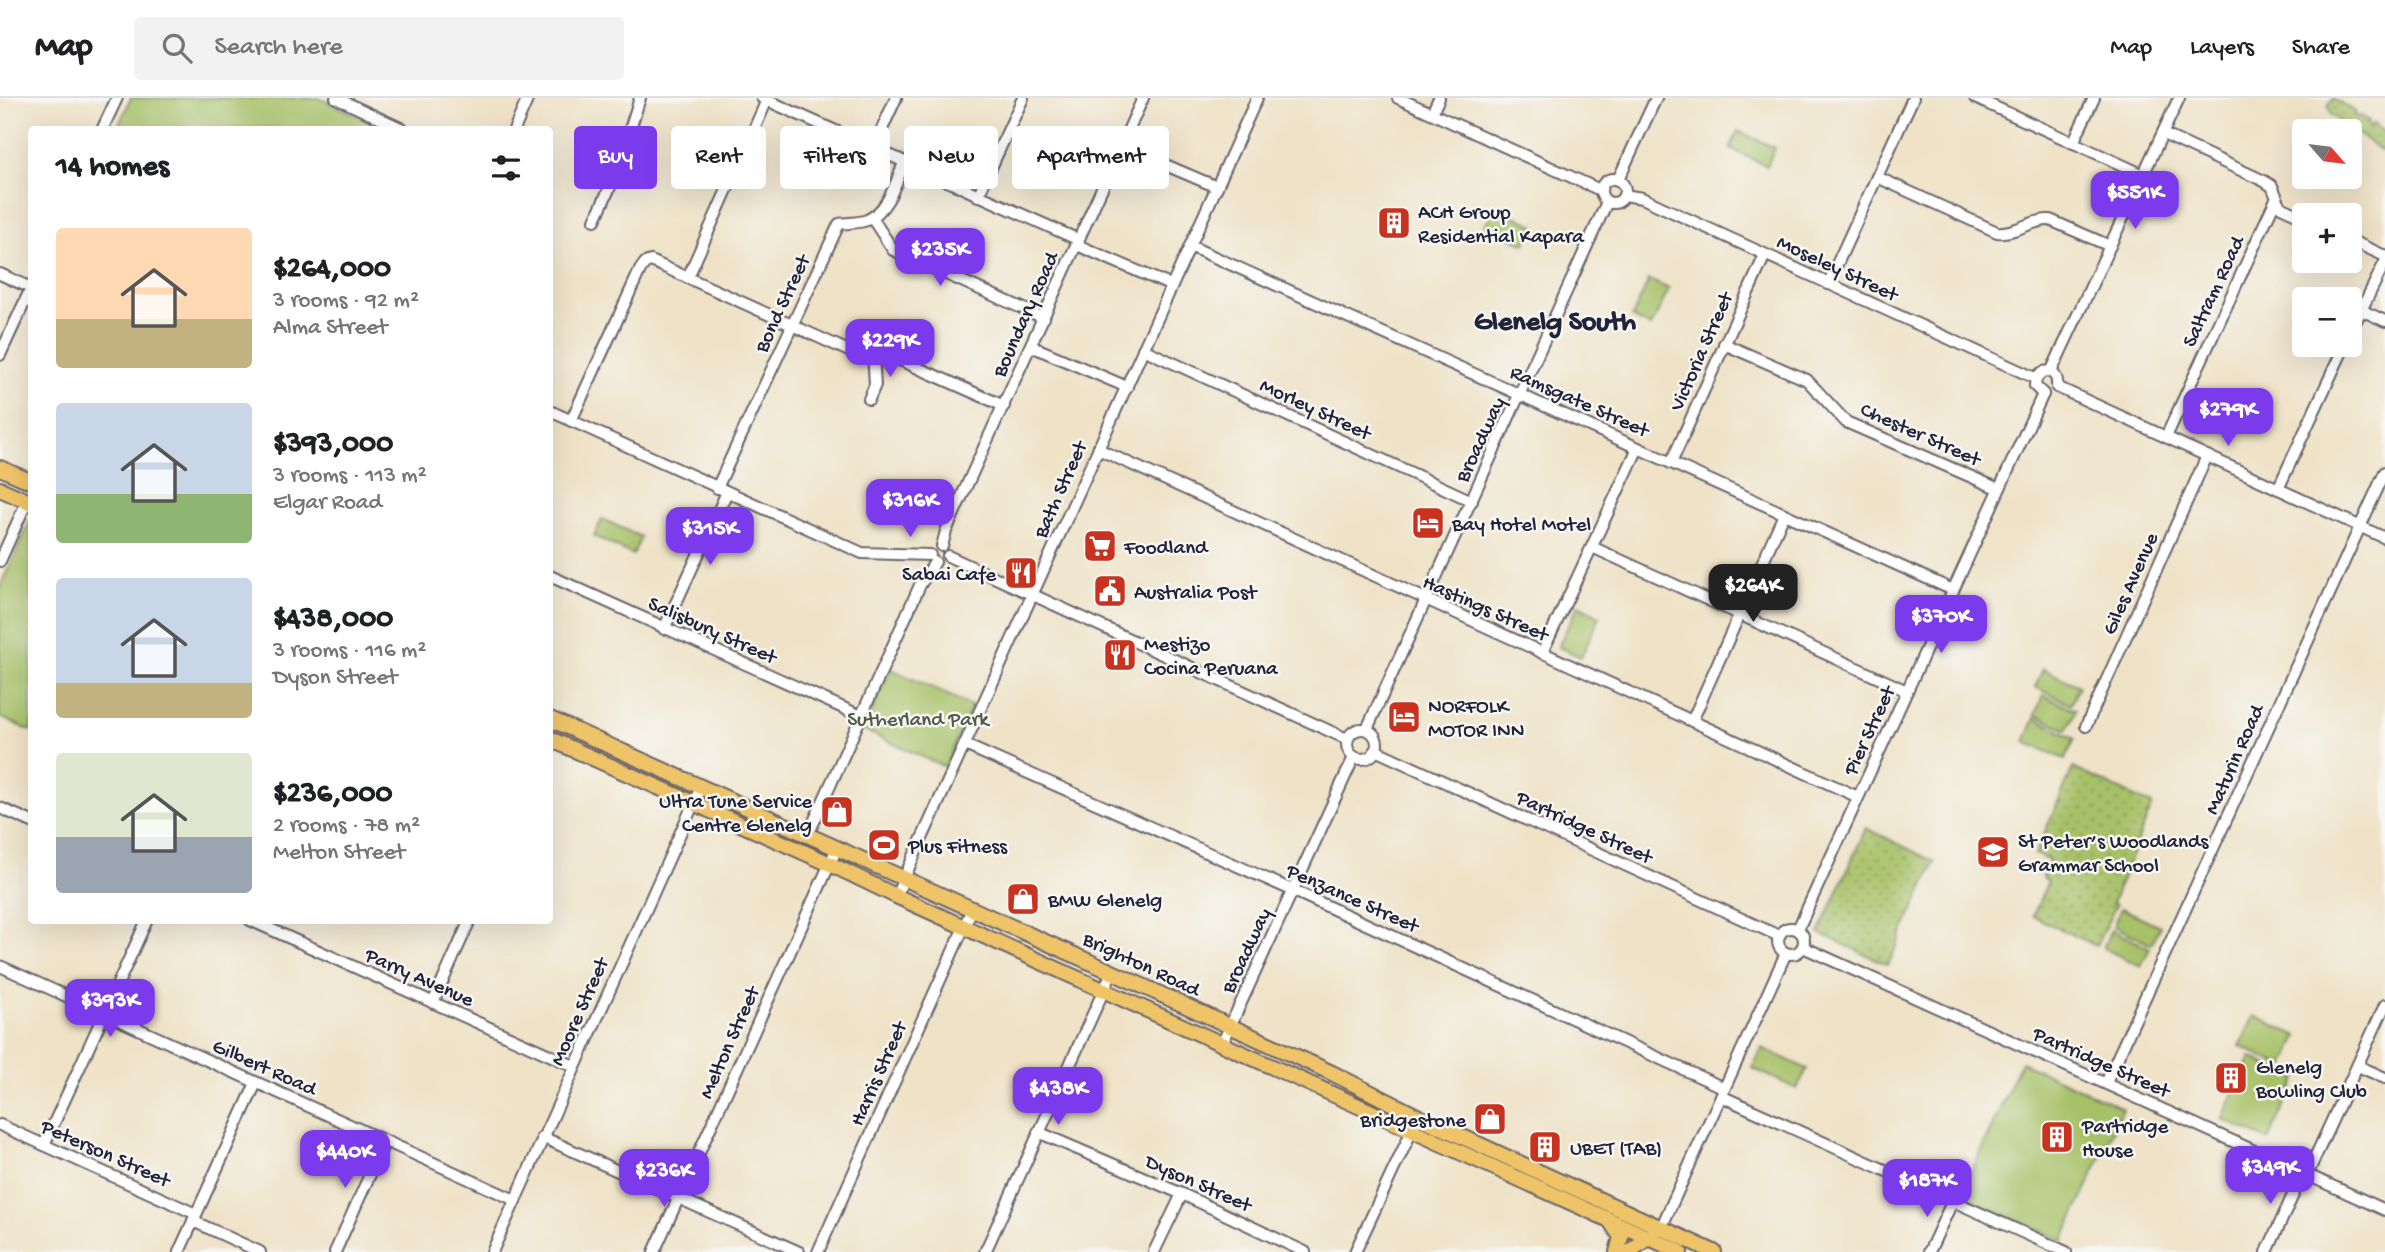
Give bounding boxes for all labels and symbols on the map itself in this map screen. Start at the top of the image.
north arrow [2292,119,2362,189]
pin: $551K [2086,172,2184,231]
place label: ACH Group Residential Kapara [1418,202,1585,251]
building icon: ACH Group Residential Kapara [1375,204,1413,242]
pin: $235K [891,228,989,288]
street label: Moseley Street [1772,231,1903,310]
street label: Saltram Road [2179,232,2252,352]
street label: Boundary Road [988,248,1067,383]
street label: Bond Street [750,249,819,358]
street label: Victoria Street [1665,287,1742,417]
district label: Glenelg South [1474,307,1636,340]
pin: $229K [841,320,939,379]
street label: Ramsgate Street [1505,361,1654,446]
street label: Morley Street [1255,375,1376,449]
pin: $279K [2179,388,2277,448]
street label: Broadway [1451,394,1513,488]
street label: Chester Street [1856,399,1986,475]
street label: Bath Street [1029,436,1096,544]
pin: $316K [861,480,959,539]
hotel icon: Bay Hotel Motel [1409,504,1447,542]
pin: $315K [661,508,759,567]
place label: Bay Hotel Motel [1451,514,1591,539]
supermarket icon: Foodland [1081,527,1119,565]
street label: Giles Avenue [2099,528,2166,639]
place label: Foodland [1123,537,1209,562]
restaurant icon: Sabai Cafe [1002,554,1040,592]
place label: Sabai Cafe [902,564,997,589]
pin: $264K [1704,564,1802,624]
street label: Hastings Street [1418,571,1554,650]
public building icon: Australia Post [1091,572,1129,610]
place label: Australia Post [1134,582,1259,607]
street label: Salisbury Street [643,593,782,673]
pin: $370K [1892,596,1990,655]
place label: Mestizo Cocina Peruana [1144,634,1279,683]
restaurant icon: Mestizo Cocina Peruana [1101,636,1139,674]
street label: Pier Street [1839,681,1904,781]
place label: NORFOLK MOTOR INN [1428,696,1524,745]
hotel icon: NORFOLK MOTOR INN [1385,698,1423,736]
street label: Maturin Road [2201,700,2272,819]
park label: Sutherland Park [847,709,991,734]
street label: Partridge Street [1511,786,1658,873]
place label: Ultra Tune Service Centre Glenelg [659,791,813,840]
shop icon: Ultra Tune Service Centre Glenelg [818,793,856,831]
sports icon: Plus Fitness [865,826,903,864]
place label: St Peter’s Woodlands Grammar School [2018,831,2209,880]
school or university icon: St Peter’s Woodlands Grammar School [1974,833,2012,871]
place label: Plus Fitness [907,836,1008,861]
street label: Penzance Street [1281,859,1424,942]
shop icon: BMW Glenelg [1004,880,1042,918]
place label: BMW Glenelg [1047,890,1162,915]
street label: Broadway [1217,905,1279,999]
street label: Brighton Road [1077,928,1205,1005]
street label: Parry Avenue [359,944,478,1015]
street label: Moore Street [546,952,617,1070]
pin: $393K [61,979,159,1039]
street label: Melton Street [695,981,768,1104]
street label: Harris Street [846,1016,915,1131]
street label: Partridge Street [2027,1022,2175,1107]
street label: Gilbert Road [208,1035,321,1104]
place label: Glenelg Bowling Club [2255,1057,2367,1106]
building icon: Glenelg Bowling Club [2212,1059,2250,1097]
pin: $438K [1009,1068,1107,1127]
shop icon: Bridgestone [1471,1100,1509,1138]
place label: Bridgestone [1359,1110,1467,1135]
street label: Peterson Street [35,1115,175,1196]
place label: Partridge House [2081,1116,2169,1165]
building icon: Partridge House [2038,1118,2076,1156]
building icon: UBET (TAB) [1526,1128,1564,1166]
pin: $440K [296,1130,394,1190]
place label: UBET (TAB) [1570,1138,1662,1163]
pin: $349K [2221,1146,2319,1206]
pin: $236K [615,1150,713,1209]
street label: Dyson Street [1139,1150,1257,1221]
pin: $187K [1878,1160,1976,1219]

